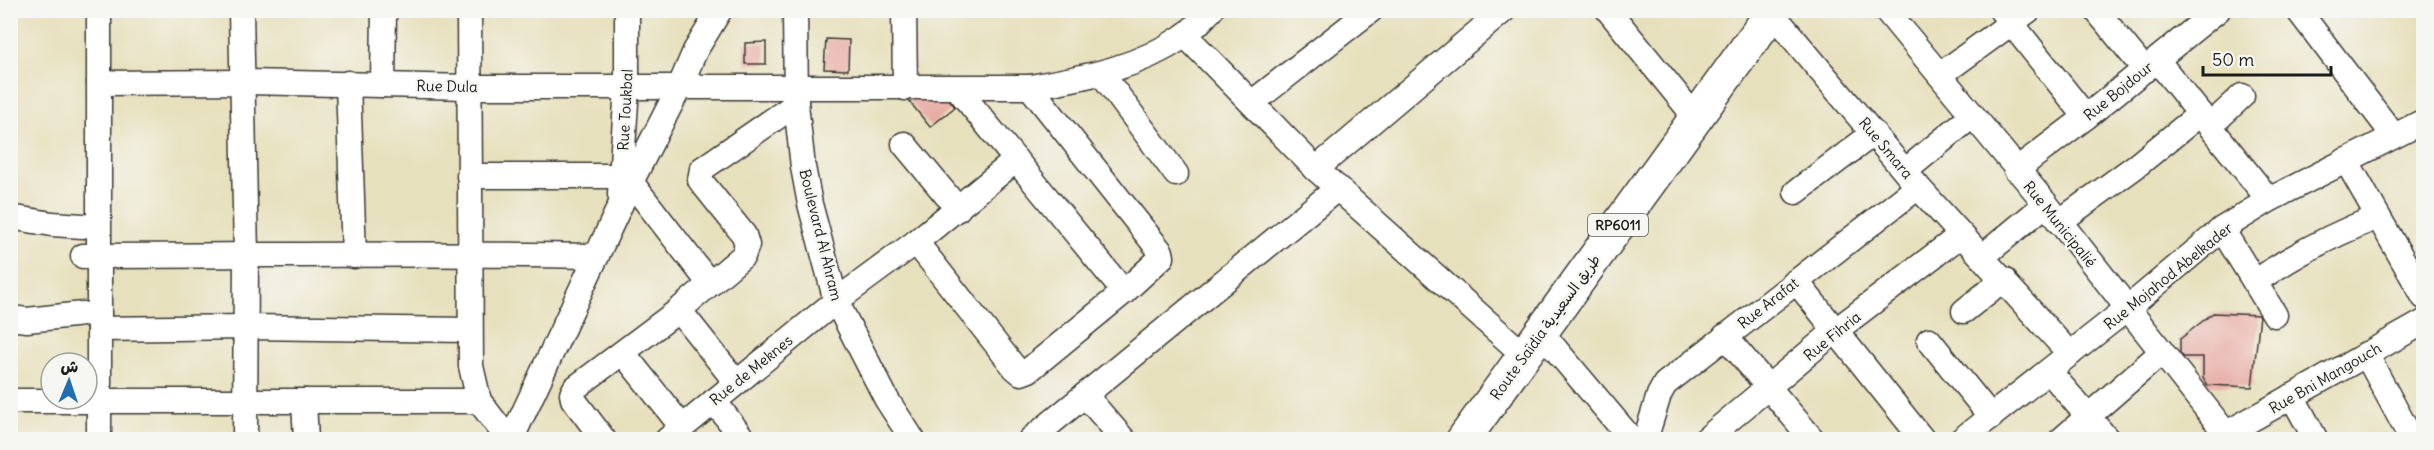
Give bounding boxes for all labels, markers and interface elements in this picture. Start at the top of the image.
scale bar [2203,39,2330,77]
text: 50 m [2212,48,2254,71]
street label: Rue Bojdour [2080,57,2156,125]
street label: Rue Toukbal [613,69,637,151]
street label: Rue Dula [416,76,478,96]
street label: Rue Smara [1855,113,1917,183]
street label: Boulevard Al Ahram [795,167,847,303]
street label: Rue Municipalié [2019,177,2101,271]
road number: RP6011 [1588,214,1648,236]
street label: Rue Mojahod Abelkader [2100,218,2236,334]
street label: Route Saïdia طريق السعيدية [1486,250,1604,404]
street label: Rue Arafat [1734,273,1802,333]
street label: Rue Fihria [1799,307,1865,365]
street label: Rue de Meknes [706,331,797,409]
street label: Rue Bni Mangouch [2266,338,2385,418]
north arrow [39,351,99,411]
text: ش [60,356,79,376]

